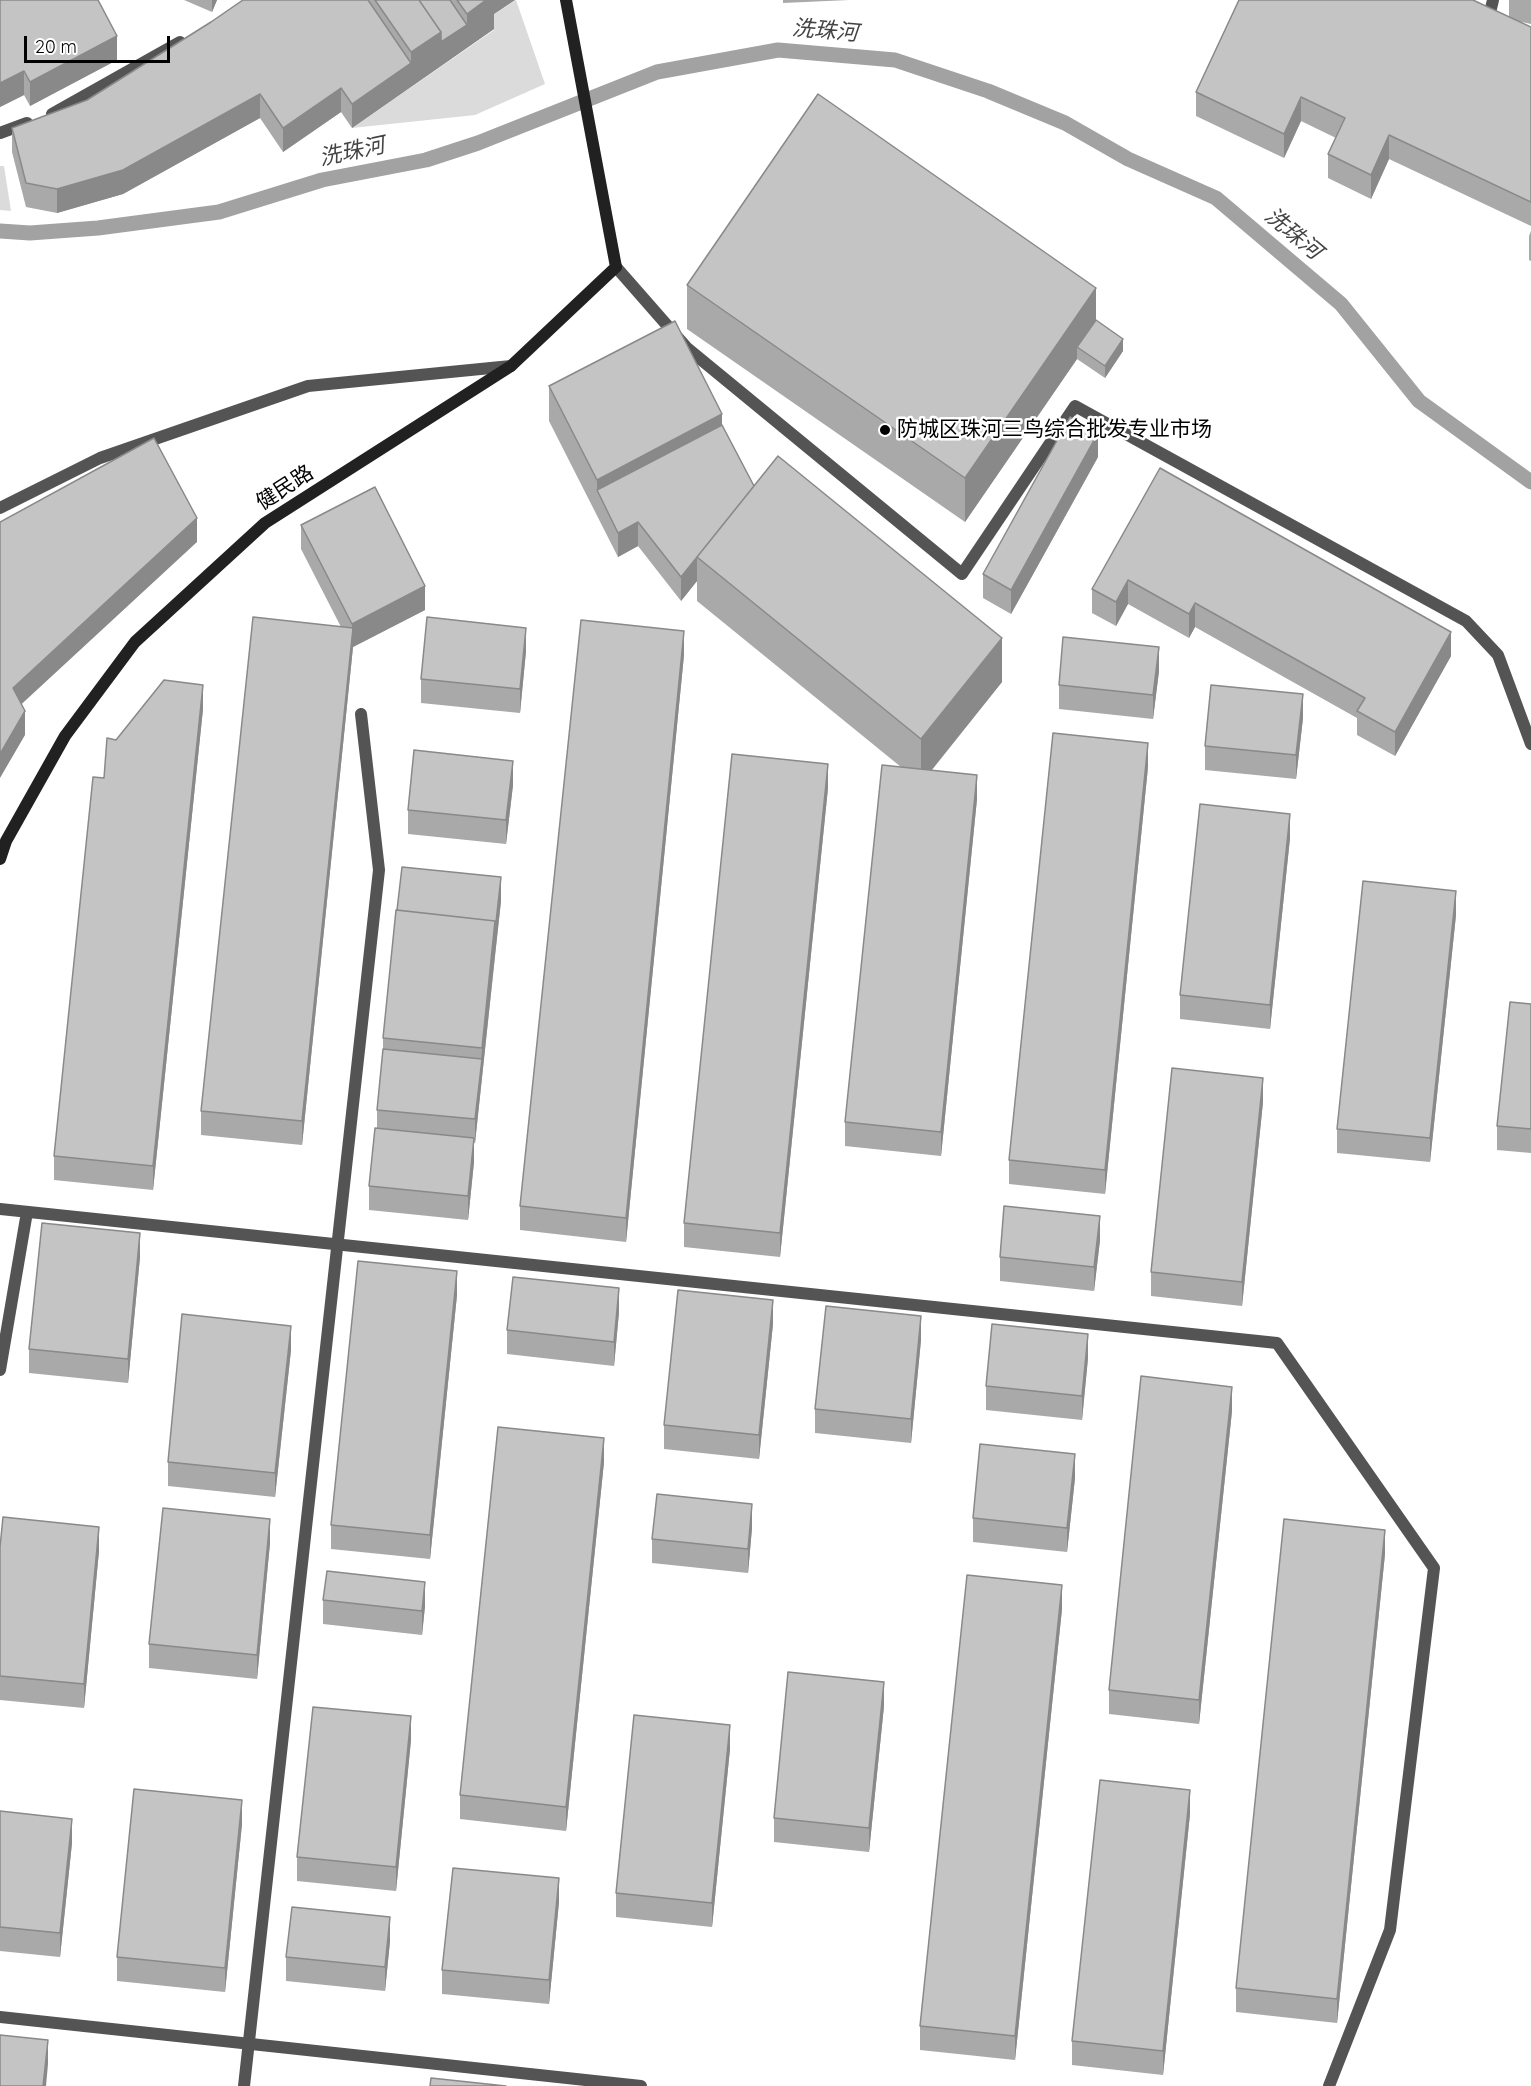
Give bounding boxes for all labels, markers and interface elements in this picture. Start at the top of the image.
water label: 洗珠河 [791,15,859,47]
scale bar [27,24,172,62]
text: 20 m [35,35,77,58]
water label: 洗珠河 [317,132,387,172]
water label: 洗珠河 [1259,203,1327,265]
place label: 防城区珠河三鸟综合批发专业市场 [897,417,1212,443]
marker: 防城区珠河三鸟综合批发专业市场 [878,423,892,437]
street label: 健民路 [252,460,318,516]

